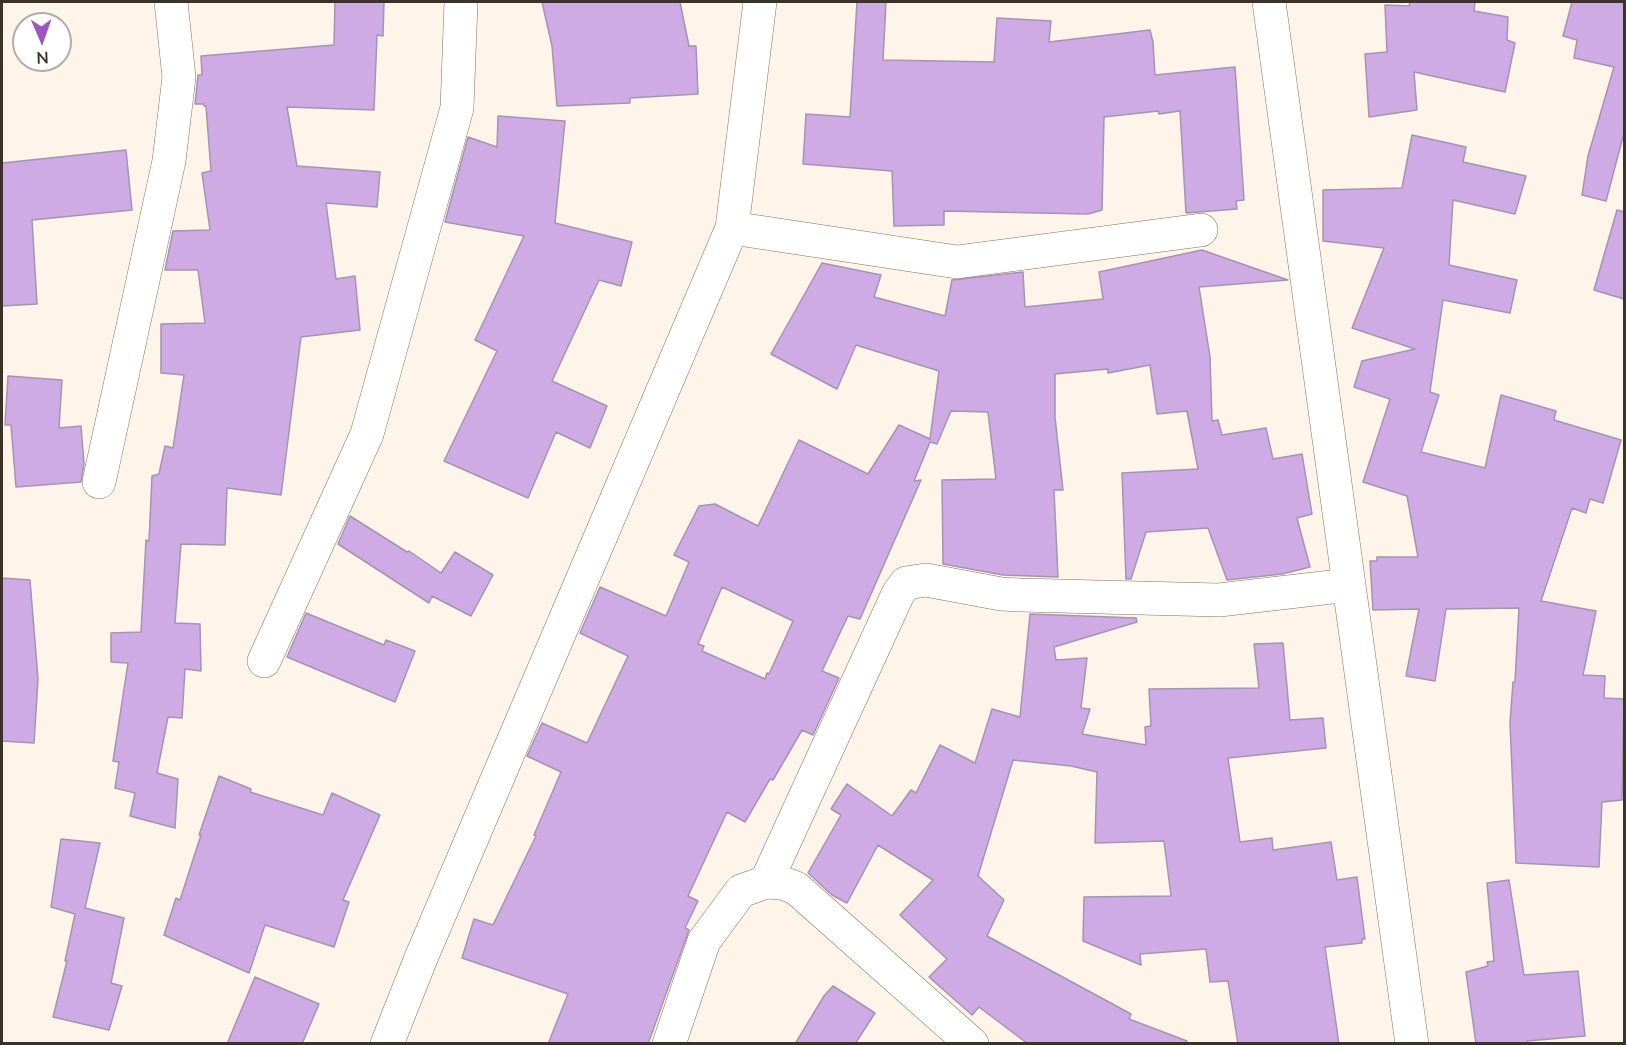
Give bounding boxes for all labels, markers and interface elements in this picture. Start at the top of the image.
north arrow [12,12,72,72]
text: N [36,49,49,68]

